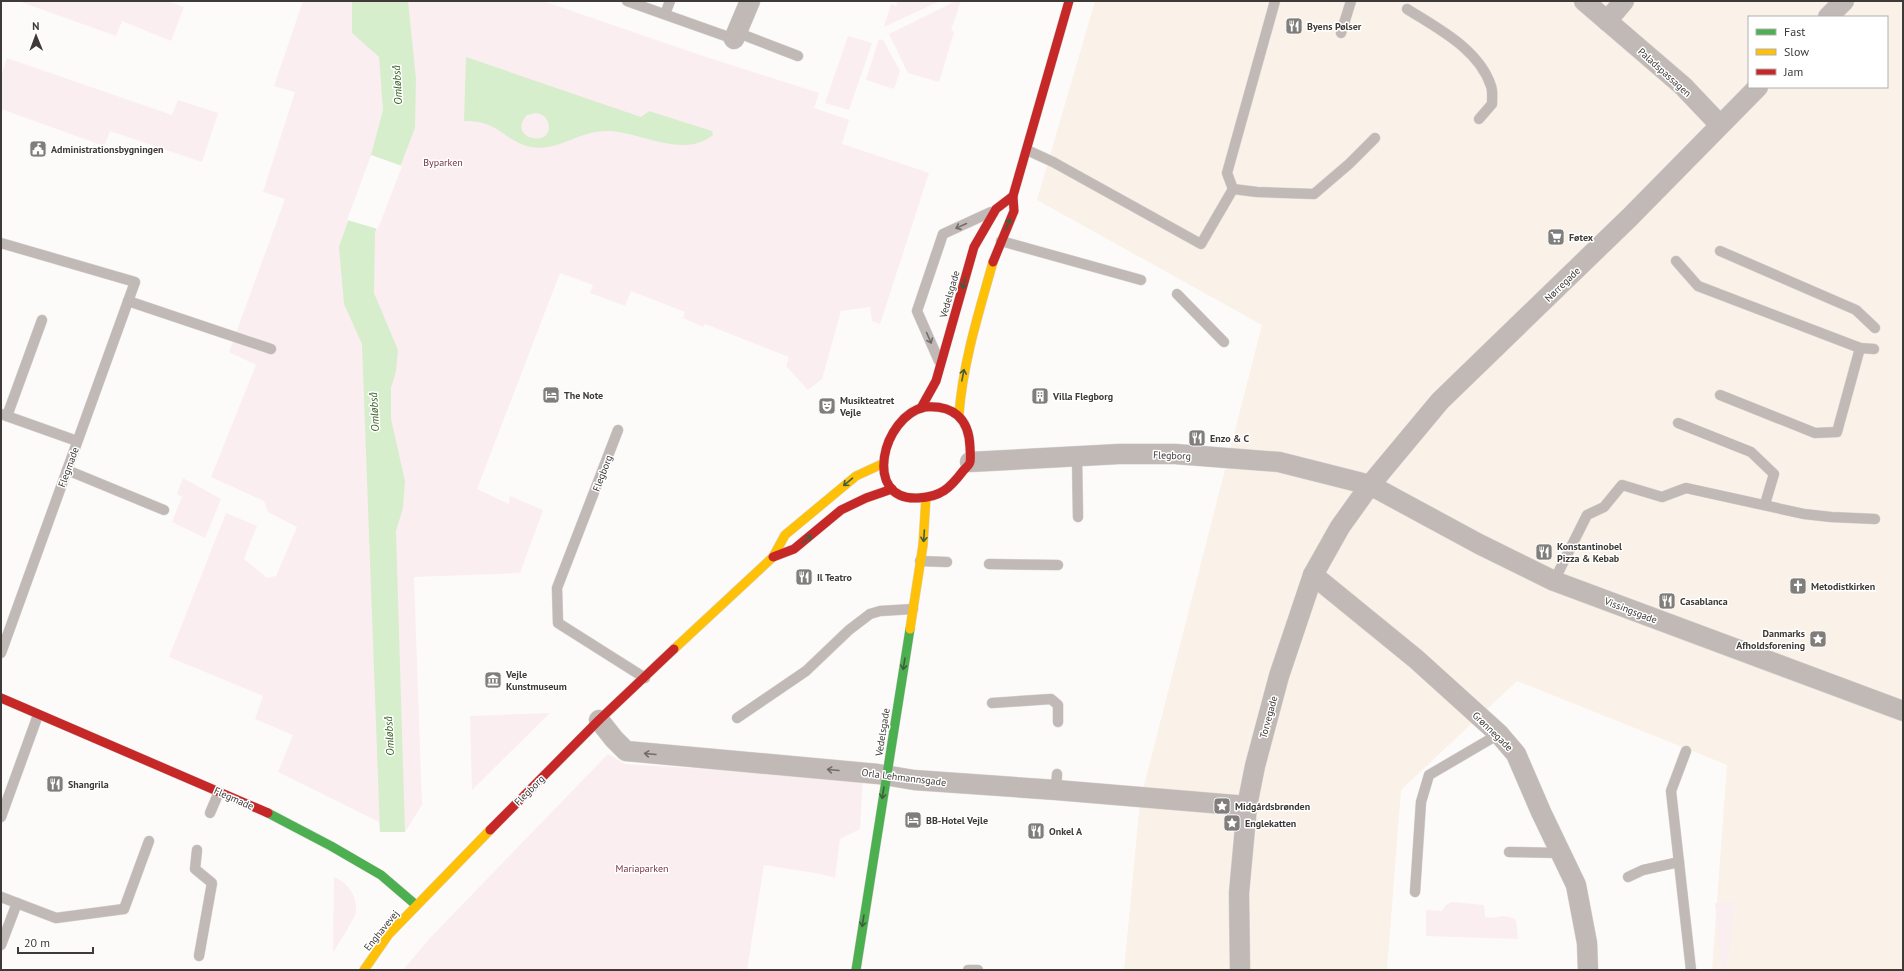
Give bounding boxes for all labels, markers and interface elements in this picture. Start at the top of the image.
north arrow [16,16,56,56]
restaurant icon: Byens Pølser [1284,16,1304,36]
legend [1748,16,1888,88]
text: N [32,19,40,33]
place label: Byens Pølser [1307,20,1362,33]
text: Fast [1784,24,1805,39]
text: Slow [1784,44,1809,59]
street label: Paladspassagen [1635,45,1694,100]
water label: Omløbså [389,64,405,105]
text: Jam [1783,64,1803,79]
public building icon: Administrationsbygningen [28,139,48,159]
place label: Administrationsbygningen [51,143,164,156]
park label: Byparken [423,156,463,169]
one-way arrow [1005,219,1012,231]
one-way arrow [955,223,967,230]
supermarket icon: Føtex [1546,227,1566,247]
place label: Føtex [1569,231,1594,244]
street label: Nørregade [1542,264,1583,305]
street label: Vedelsgade [936,269,962,320]
one-way arrow [960,276,967,289]
one-way arrow [925,331,933,343]
one-way arrow [960,369,968,382]
hotel icon: The Note [541,385,561,405]
building icon: Villa Flegborg [1030,386,1050,406]
place label: The Note [564,389,603,402]
place label: Villa Flegborg [1052,390,1113,403]
water label: Omløbså [366,391,382,432]
place label: Musikteatret Vejle [839,394,895,419]
theatre icon: Musikteatret Vejle [817,396,837,416]
restaurant icon: Enzo & C [1187,428,1207,448]
place label: Enzo & C [1210,432,1250,445]
street label: Flegmade [55,445,82,489]
street label: Flegborg [1153,448,1191,463]
street label: Flegborg [590,453,615,493]
one-way arrow [842,478,853,487]
one-way arrow [920,529,927,542]
one-way arrow [801,534,812,543]
place label: Konstantinobel Pizza & Kebab [1557,540,1622,565]
restaurant icon: Konstantinobel Pizza & Kebab [1534,542,1554,562]
restaurant icon: Il Teatro [794,567,814,587]
place label: Il Teatro [817,571,852,584]
church icon: Metodistkirken [1788,576,1808,596]
place label: Metodistkirken [1811,580,1875,593]
restaurant icon: Casablanca [1657,591,1677,611]
street label: Vissingsgade [1602,594,1659,626]
place label: Casablanca [1680,595,1728,608]
place label: Danmarks Afholdsforening [1736,627,1805,652]
place icon: Danmarks Afholdsforening [1808,629,1828,649]
one-way arrow [900,657,908,670]
place label: Vejle Kunstmuseum [505,668,567,693]
museum icon: Vejle Kunstmuseum [483,670,503,690]
street label: Torvegade [1257,694,1280,740]
street label: Vedelsgade [872,707,893,758]
street label: Grønnegade [1470,709,1516,754]
water label: Omløbså [381,715,397,756]
one-way arrow [643,750,656,757]
one-way arrow [827,766,840,773]
street label: Orla Lehmannsgade [861,766,947,789]
street label: Flegborg [511,772,547,808]
restaurant icon: Shangrila [45,774,65,794]
place label: Shangrila [68,778,109,791]
street label: Flegmade [212,784,256,813]
one-way arrow [879,786,887,799]
place icon: Midgårdsbrønden [1212,796,1232,816]
place label: Midgårdsbrønden [1235,800,1310,813]
hotel icon: BB-Hotel Vejle [903,810,923,830]
place icon: Englekatten [1222,813,1242,833]
place label: BB-Hotel Vejle [926,814,988,827]
place label: Englekatten [1245,817,1296,830]
restaurant icon: Onkel A [1026,821,1046,841]
place label: Onkel A [1049,825,1083,838]
park label: Mariaparken [616,862,668,875]
street label: Enghavevej [361,907,402,953]
one-way arrow [859,914,867,927]
scale bar [18,929,93,955]
text: 20 m [24,935,50,950]

